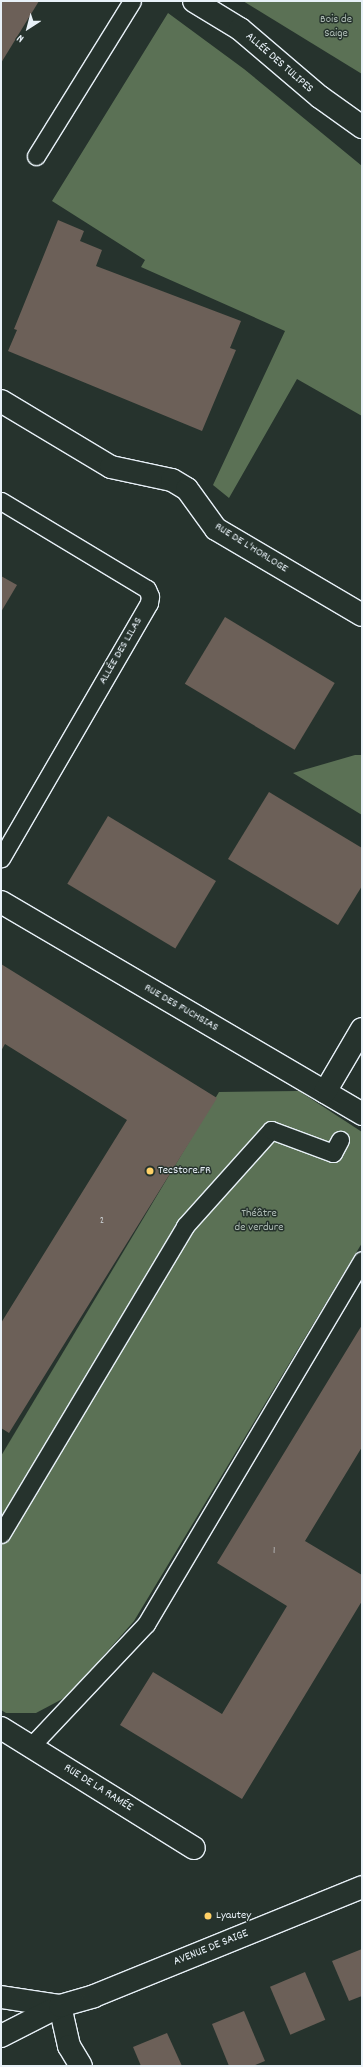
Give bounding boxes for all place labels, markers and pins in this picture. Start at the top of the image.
place label: TecStore.FR [158,1164,211,1178]
marker: TecStore.FR [145,1166,155,1176]
place label: Lyautey [216,1909,251,1923]
marker: Lyautey [203,1911,213,1921]

